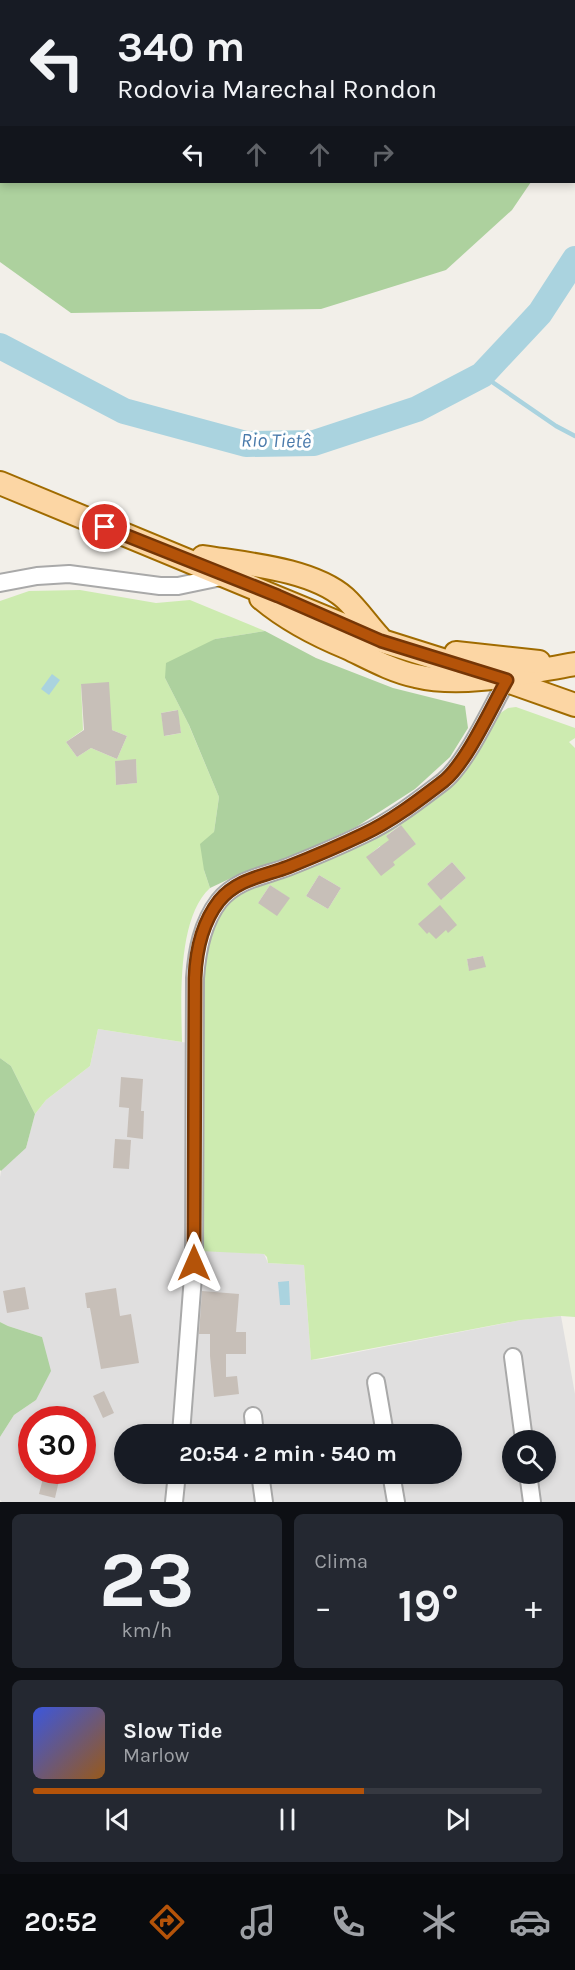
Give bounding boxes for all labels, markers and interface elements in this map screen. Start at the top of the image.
text: 340 m [117,22,245,72]
icon: left [18,24,96,102]
text: Rodovia Marechal Rondon [117,73,437,105]
icon: left [177,138,210,171]
icon: ahead [240,138,273,171]
icon: ahead [303,138,336,171]
icon: right [366,138,399,171]
water label: Rio Tietê [241,428,311,453]
pin [79,501,130,552]
icon: arrive [88,510,121,543]
position arrow [162,1231,226,1295]
speed limit sign: 30 [18,1406,96,1484]
map controls [502,1430,556,1484]
button: search [502,1430,556,1484]
text: 20:54 · 2 min · 540 m [179,1441,397,1467]
text: 23 [99,1534,195,1626]
text: Clima [315,1550,368,1573]
text: 19° [398,1580,459,1632]
text: − [315,1588,332,1626]
text: + [525,1588,542,1626]
text: km/h [121,1619,172,1642]
text: Slow Tide [123,1718,223,1744]
text: Marlow [123,1744,189,1767]
icon: previous [101,1803,134,1836]
icon: pause [271,1803,304,1836]
icon: next [441,1803,474,1836]
icon: directions [146,1901,188,1943]
icon: music [237,1901,279,1943]
icon: phone [327,1901,369,1943]
icon: climate [418,1901,460,1943]
icon: car [509,1901,551,1943]
text: 20:52 [24,1906,97,1938]

